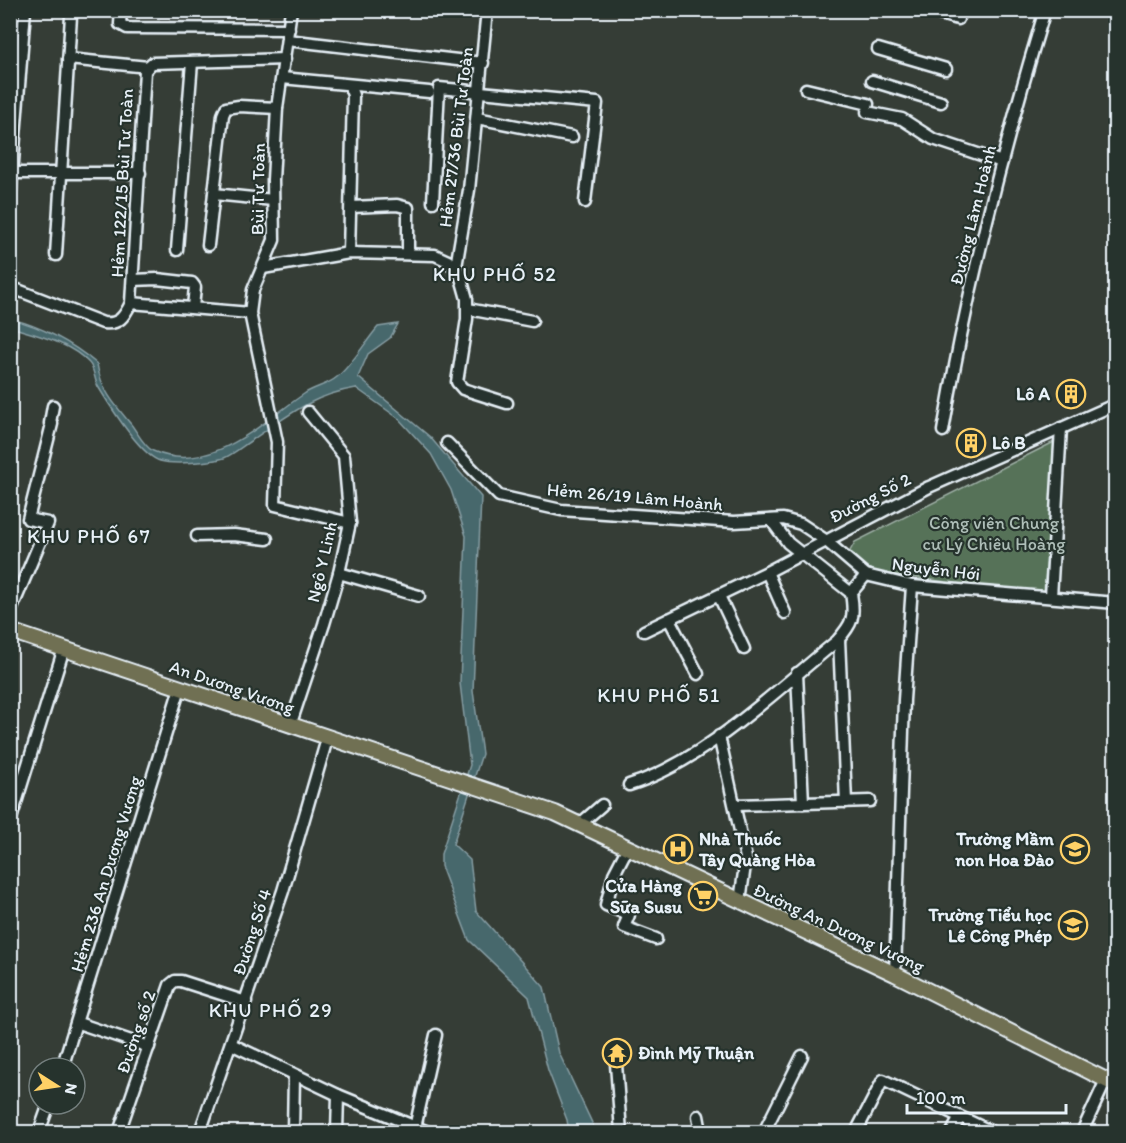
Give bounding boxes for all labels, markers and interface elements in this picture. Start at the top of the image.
street label: Hẻm 27/36 Bùi Tư Toàn [434,46,478,228]
street label: Hẻm 122/15 Bùi Tư Toàn [106,88,138,278]
street label: Bùi Tư Toàn [246,143,270,235]
street label: Đường Lâm Hoành [945,143,1001,287]
district label: KHU PHỐ 52 [433,262,557,286]
building icon: Lô A [1055,378,1087,410]
place label: Lô A [1016,383,1050,405]
building icon: Lô B [955,427,987,459]
place label: Lô B [992,432,1026,454]
street label: Đường Số 2 [826,468,915,528]
street label: Hẻm 26/19 Lâm Hoành [546,478,724,516]
park label: Công viên Chung cư Lý Chiêu Hoàng [923,512,1066,555]
street label: Ngô Y Linh [302,520,342,604]
district label: KHU PHỐ 67 [27,524,151,548]
street label: Nguyễn Hới [891,553,981,585]
street label: An Dương Vương [167,655,298,719]
district label: KHU PHỐ 51 [597,683,721,707]
street label: Hẻm 236 An Dương Vương [66,773,147,975]
place label: Nhà Thuốc Tây Quàng Hòa [698,828,816,871]
place label: Trường Mầm non Hoa Đào [954,828,1055,871]
hospital icon: Nhà Thuốc Tây Quàng Hòa [662,833,694,865]
school or university icon: Trường Mầm non Hoa Đào [1059,833,1091,865]
place label: Cửa Hàng Sữa Susu [605,875,683,918]
street label: Đường An Dương Vương [750,879,929,978]
supermarket icon: Cửa Hàng Sữa Susu [687,880,719,912]
street label: Đường Số 4 [228,886,276,978]
place label: Trường Tiểu học Lê Công Phép [927,904,1053,947]
school or university icon: Trường Tiểu học Lê Công Phép [1057,909,1089,941]
street label: Đường số 2 [112,987,161,1076]
district label: KHU PHỐ 29 [209,998,333,1022]
temple icon: Đình Mỹ Thuận [601,1037,633,1069]
place label: Đình Mỹ Thuận [638,1042,755,1064]
north arrow [27,1056,87,1116]
scale bar [907,1077,1066,1115]
text: N [61,1082,82,1096]
text: 100 m [916,1087,966,1109]

